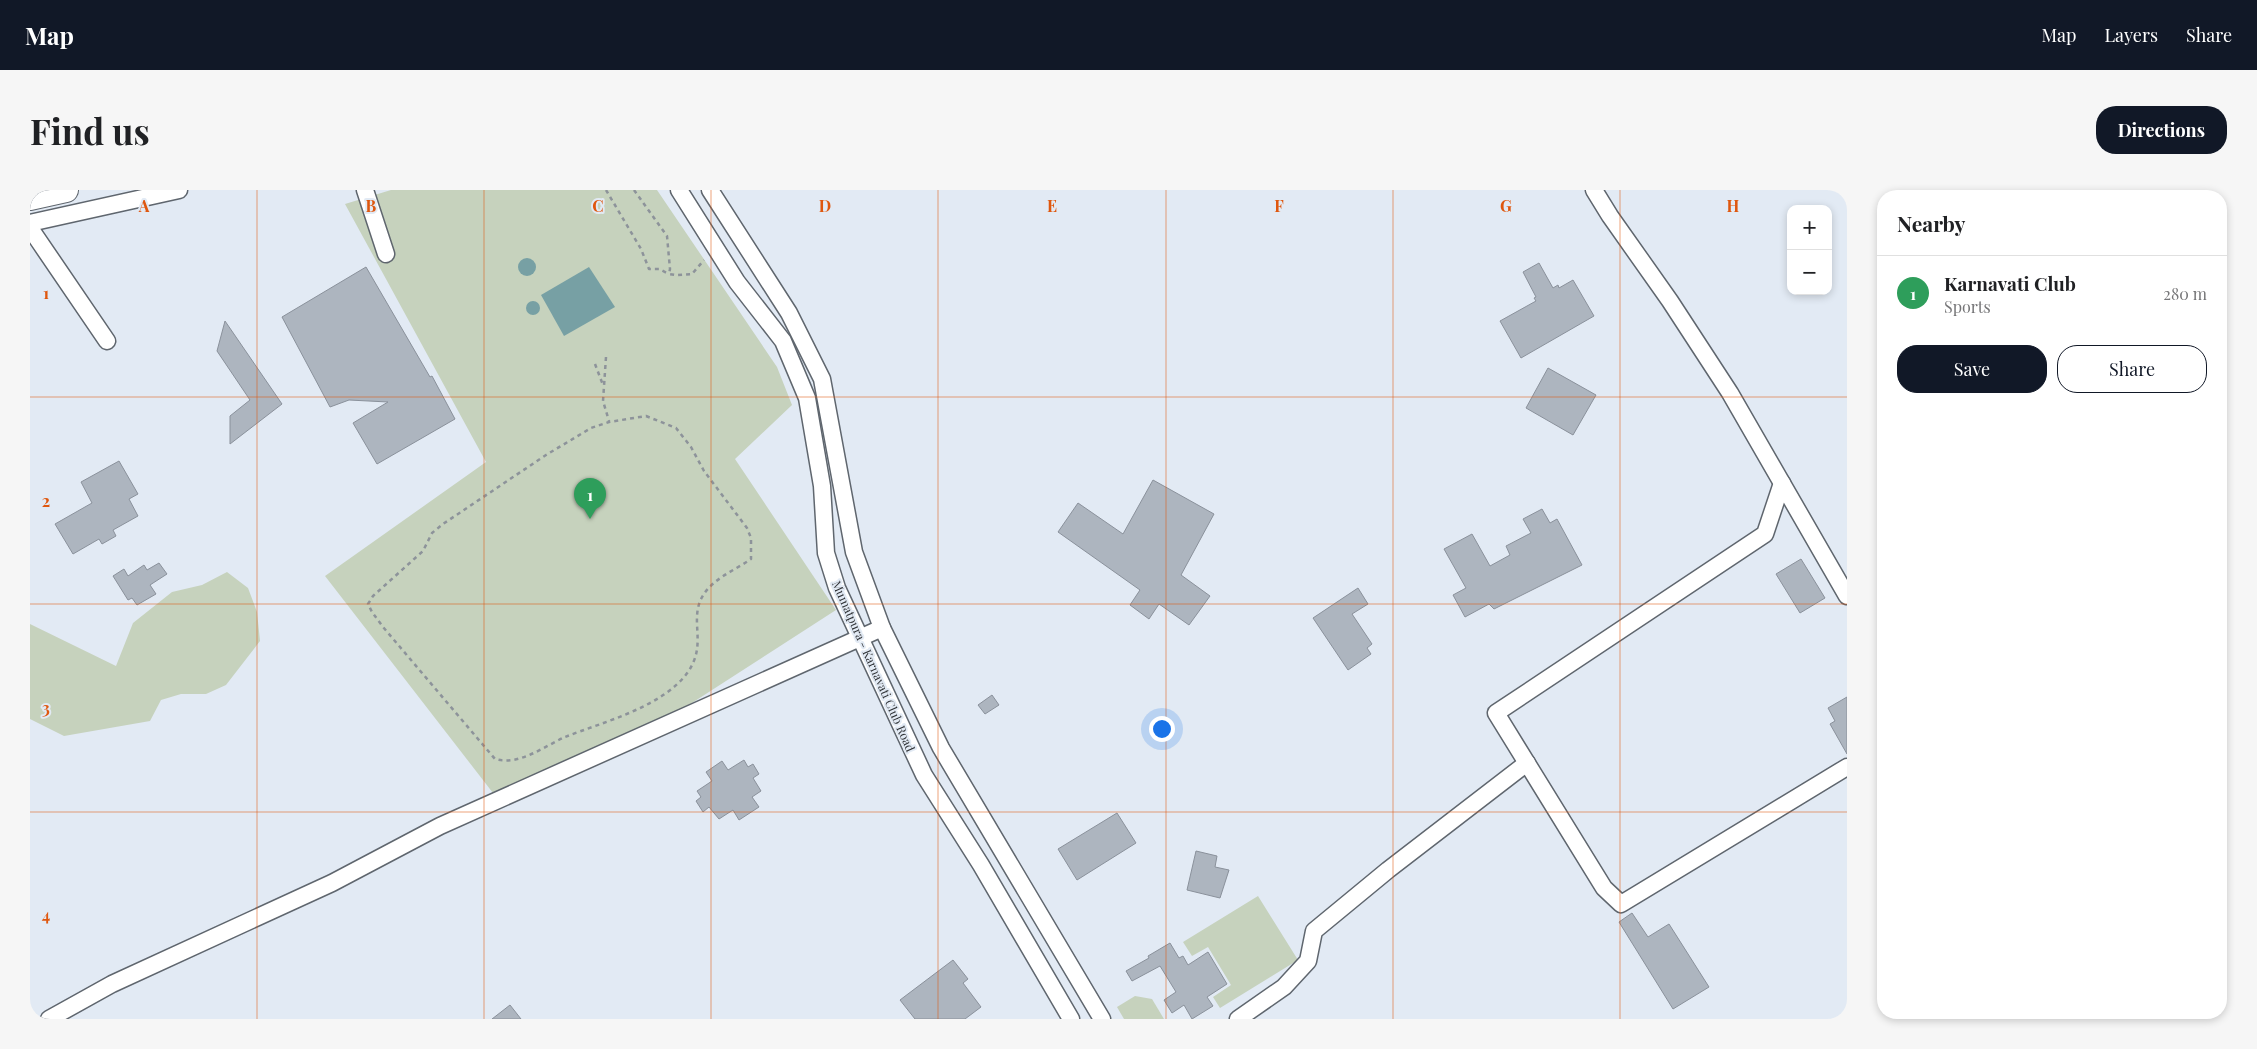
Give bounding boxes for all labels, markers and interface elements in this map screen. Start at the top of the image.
text: Map [25,19,74,51]
text: Map [2041,23,2076,47]
text: Layers [2104,23,2158,47]
text: Share [2186,23,2232,47]
button: Directions [2096,106,2227,154]
text: Find us [30,107,150,154]
text: A [138,195,150,216]
text: B [366,195,377,216]
text: C [592,195,604,216]
text: D [819,195,831,216]
text: E [1047,195,1057,216]
text: F [1274,195,1284,216]
text: G [1500,195,1512,216]
text: H [1727,195,1740,216]
map controls [1787,205,1832,295]
button: + [1787,205,1832,250]
text: Nearby [1897,209,1966,237]
button: − [1787,250,1832,295]
text: Karnavati Club [1944,270,2076,296]
text: 1 [43,282,49,303]
text: 1 [1910,283,1916,304]
text: 280 m [2163,283,2207,304]
text: Sports [1944,296,1991,317]
button: Save [1897,345,2047,393]
button: Share [2057,345,2207,393]
pin: 1 [574,478,606,519]
text: 2 [42,490,50,511]
street label: Mumatpura - Karnavati Club Road [829,578,919,754]
text: 3 [42,697,50,718]
your location [1149,716,1175,742]
text: 4 [42,904,50,925]

